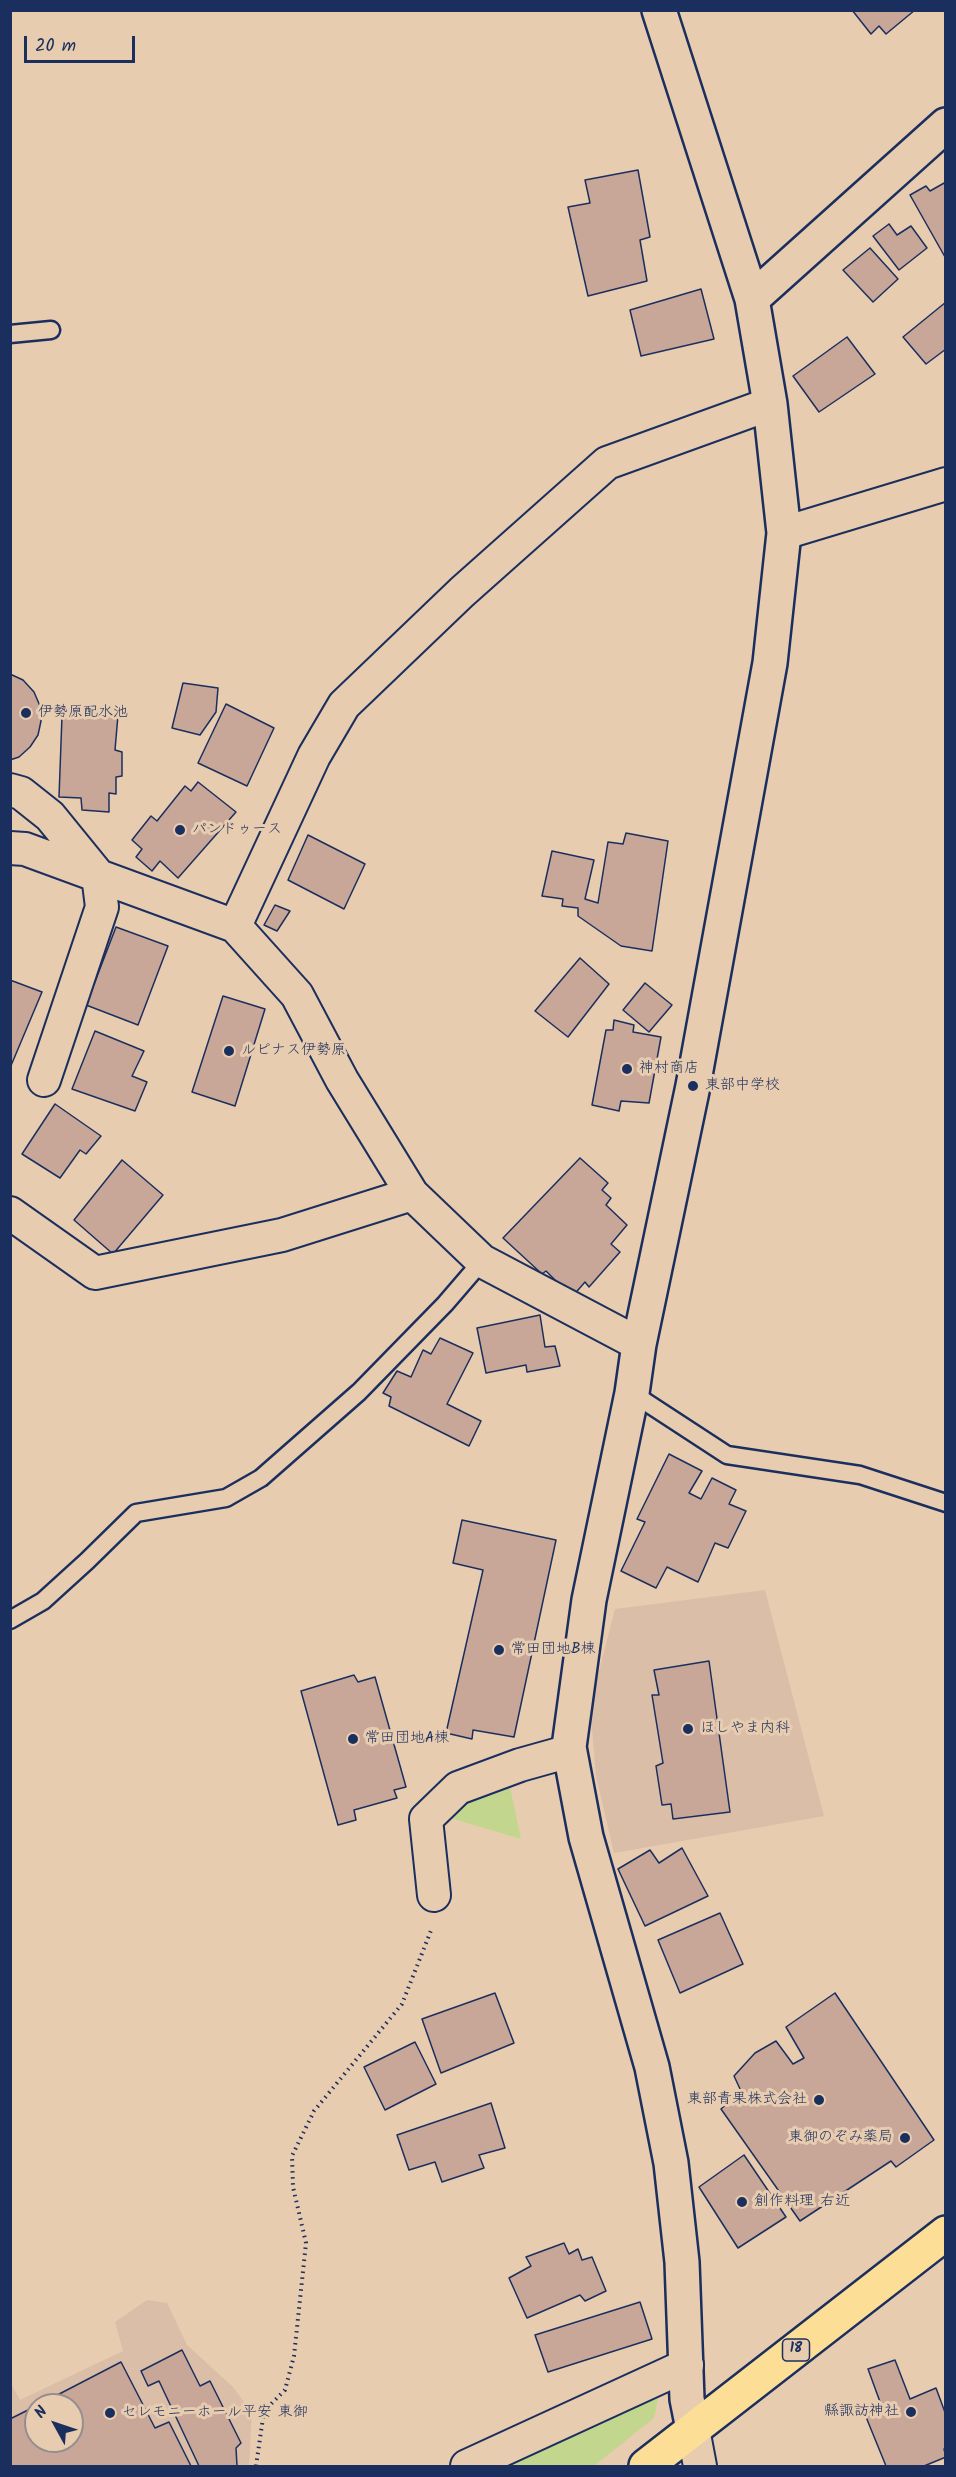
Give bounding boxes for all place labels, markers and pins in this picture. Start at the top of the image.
place label: 伊勢原配水池 [38,704,128,722]
marker: 伊勢原配水池 [19,706,33,720]
place label: パンドゥース [192,821,282,839]
marker: パンドゥース [173,823,187,837]
place label: ルピナス伊勢原 [241,1042,346,1060]
marker: ルピナス伊勢原 [222,1044,236,1058]
place label: 神村商店 [639,1060,699,1078]
marker: 神村商店 [620,1062,634,1076]
place label: 東部中学校 [705,1077,780,1095]
marker: 東部中学校 [686,1079,700,1093]
place label: 常田団地B棟 [511,1641,596,1659]
marker: 常田団地B棟 [492,1643,506,1657]
place label: ほしやま内科 [700,1720,790,1738]
marker: ほしやま内科 [681,1722,695,1736]
place label: 常田団地A棟 [365,1730,449,1748]
marker: 常田団地A棟 [346,1732,360,1746]
place label: 東部青果株式会社 [687,2091,807,2109]
marker: 東部青果株式会社 [812,2093,826,2107]
place label: 東御のぞみ薬局 [788,2129,893,2147]
marker: 東御のぞみ薬局 [898,2131,912,2145]
place label: 創作料理 右近 [754,2193,850,2211]
marker: 創作料理 右近 [735,2195,749,2209]
place label: 縣諏訪神社 [824,2403,899,2421]
place label: セレモニーホール平安 東御 [122,2404,308,2422]
marker: 縣諏訪神社 [904,2405,918,2419]
marker: セレモニーホール平安 東御 [103,2406,117,2420]

